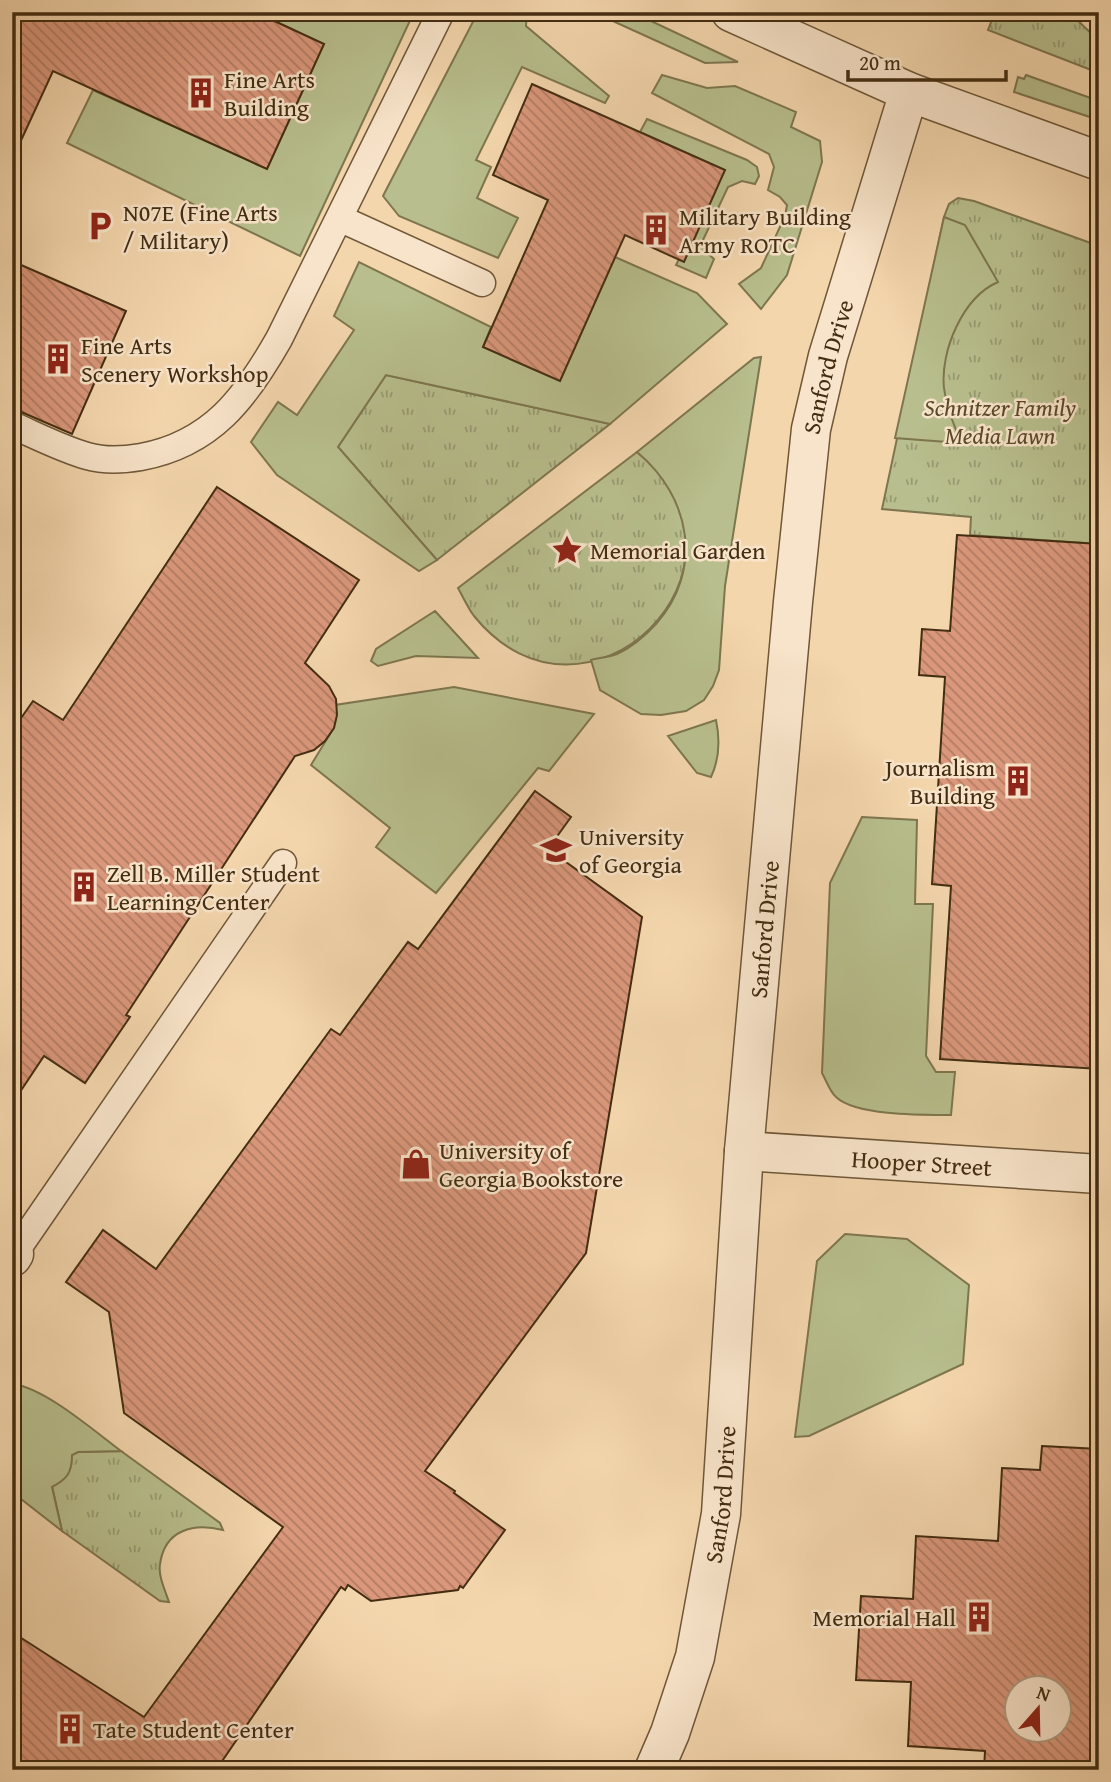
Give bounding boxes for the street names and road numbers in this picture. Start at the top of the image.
street label: Sanford Drive [793,295,862,437]
street label: Sanford Drive [740,859,787,1000]
street label: Hooper Street [850,1140,993,1185]
street label: Sanford Drive [695,1425,744,1566]

